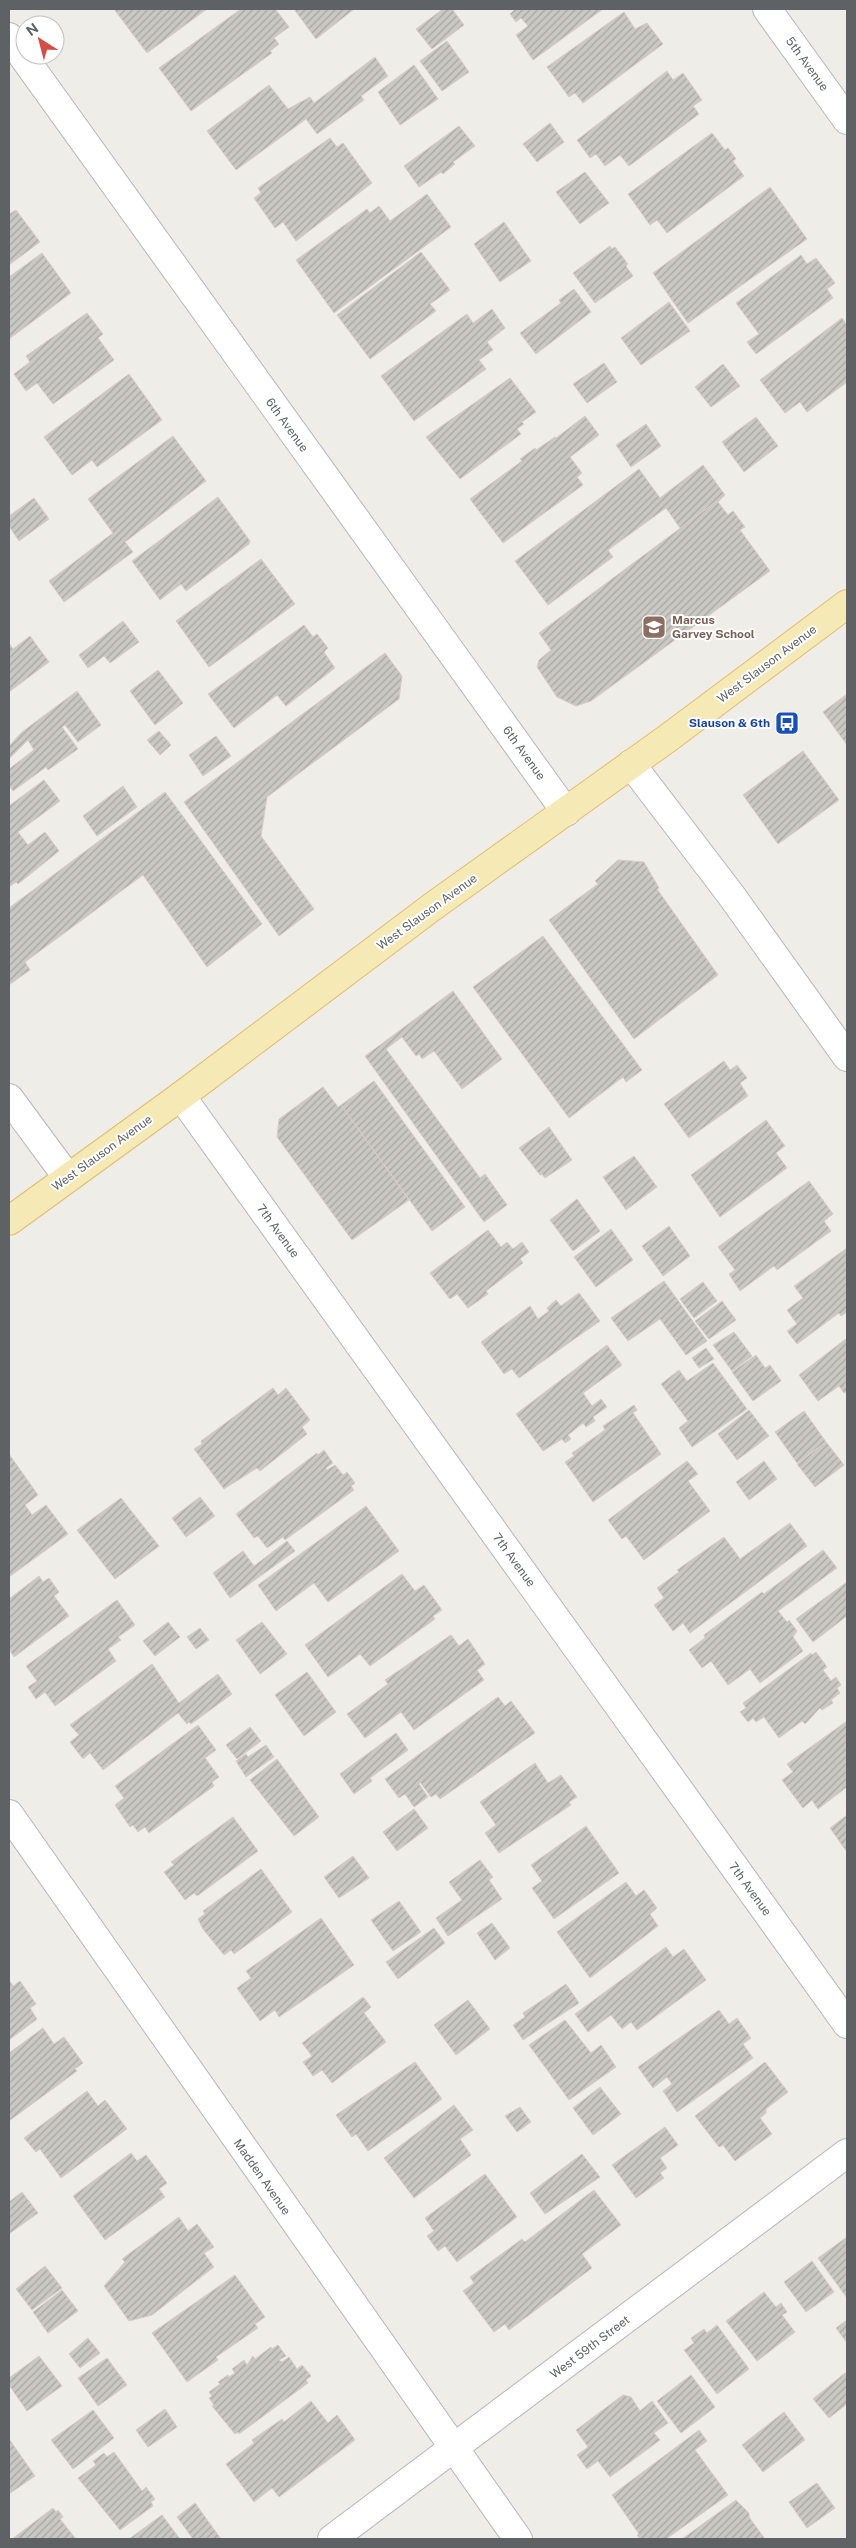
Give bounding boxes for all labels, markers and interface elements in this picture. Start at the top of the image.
north arrow [15,15,65,65]
text: N [23,20,41,39]
street label: 5th Avenue [783,34,831,94]
street label: 6th Avenue [263,395,311,455]
place label: Marcus Garvey School [672,613,755,641]
school or university icon: Marcus Garvey School [641,614,667,640]
street label: West Slauson Avenue [715,622,819,706]
bus stop icon: Slauson & 6th [774,710,800,736]
place label: Slauson & 6th [689,716,770,730]
street label: 6th Avenue [500,723,548,783]
street label: West Slauson Avenue [374,871,480,953]
street label: West Slauson Avenue [49,1112,155,1194]
street label: 7th Avenue [254,1201,302,1261]
street label: 7th Avenue [490,1530,538,1590]
street label: 7th Avenue [726,1859,774,1919]
street label: Madden Avenue [231,2136,293,2218]
street label: West 59th Street [547,2312,633,2381]

